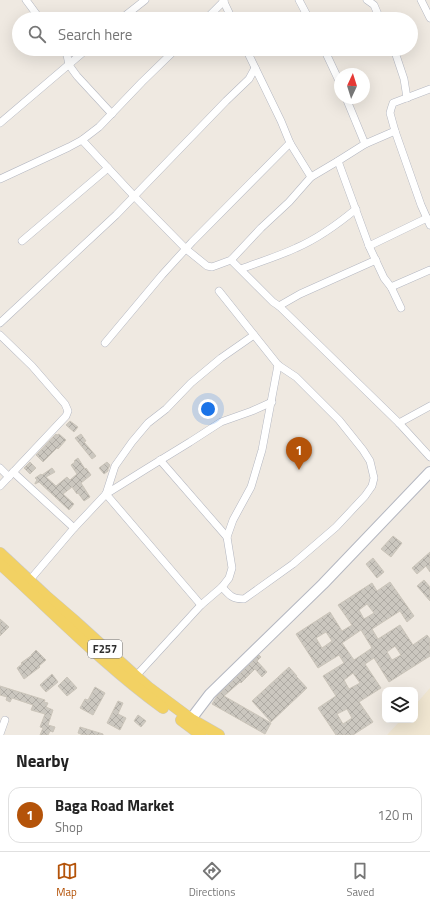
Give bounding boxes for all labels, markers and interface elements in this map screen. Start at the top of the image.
search box [12,12,418,56]
icon: search [26,23,48,45]
text: Search here [58,23,132,46]
north arrow [334,68,370,104]
your location [198,399,218,419]
pin: 1 [286,437,312,470]
road number: F257 [88,640,122,658]
map controls [382,687,418,723]
button: layers [382,687,418,723]
text: Nearby [16,748,69,774]
text: Baga Road Market [55,794,174,817]
text: 1 [26,805,34,825]
text: 120 m [377,805,413,825]
text: Shop [55,817,83,837]
tab: Map [56,860,78,900]
tab: Directions [189,860,235,900]
tab: Saved [346,860,374,900]

